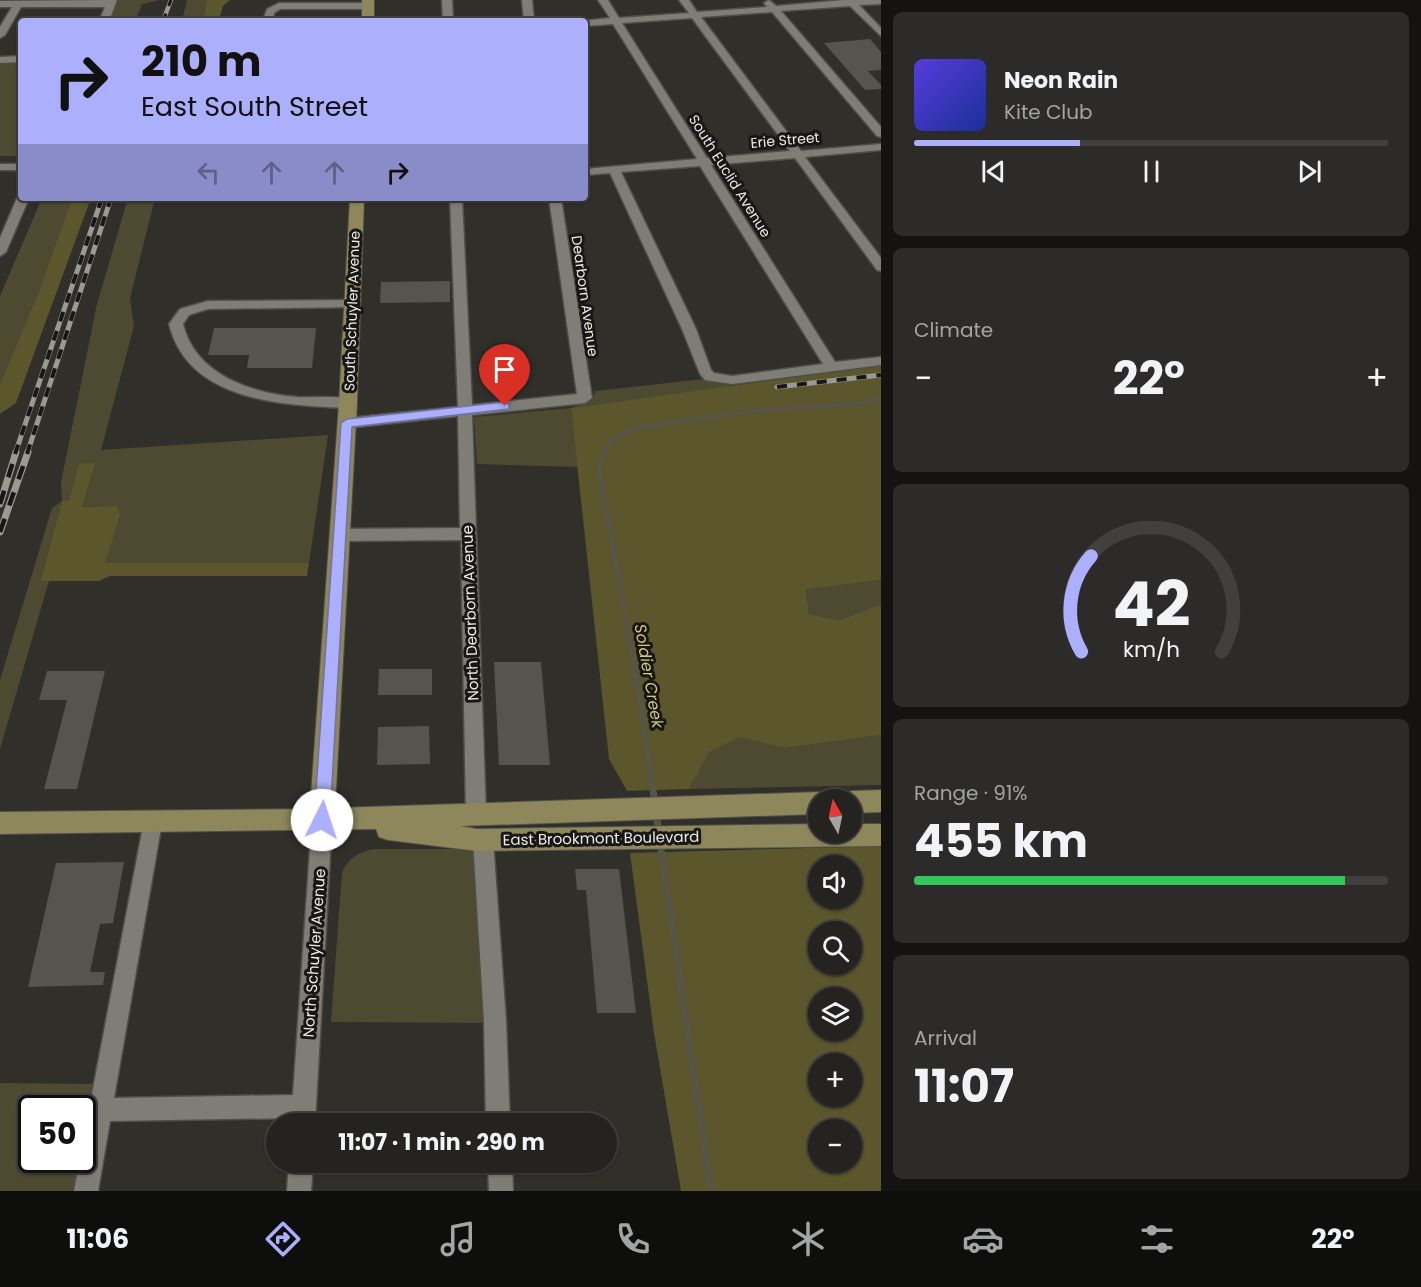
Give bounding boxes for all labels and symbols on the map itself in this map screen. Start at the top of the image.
street label: South Euclid Avenue [684,111,776,241]
street label: Erie Street [750,127,820,153]
street label: South Schuyler Avenue [339,230,365,391]
street label: Dearborn Avenue [567,234,603,358]
pin [479,344,530,406]
street label: North Dearborn Avenue [456,525,484,701]
water label: Soldier Creek [629,622,670,731]
position arrow [290,788,354,852]
north arrow [808,789,862,843]
street label: East Brookmont Boulevard [503,826,699,850]
street label: North Schuyler Avenue [298,868,330,1038]
speed limit sign: 50 [18,1095,96,1173]

